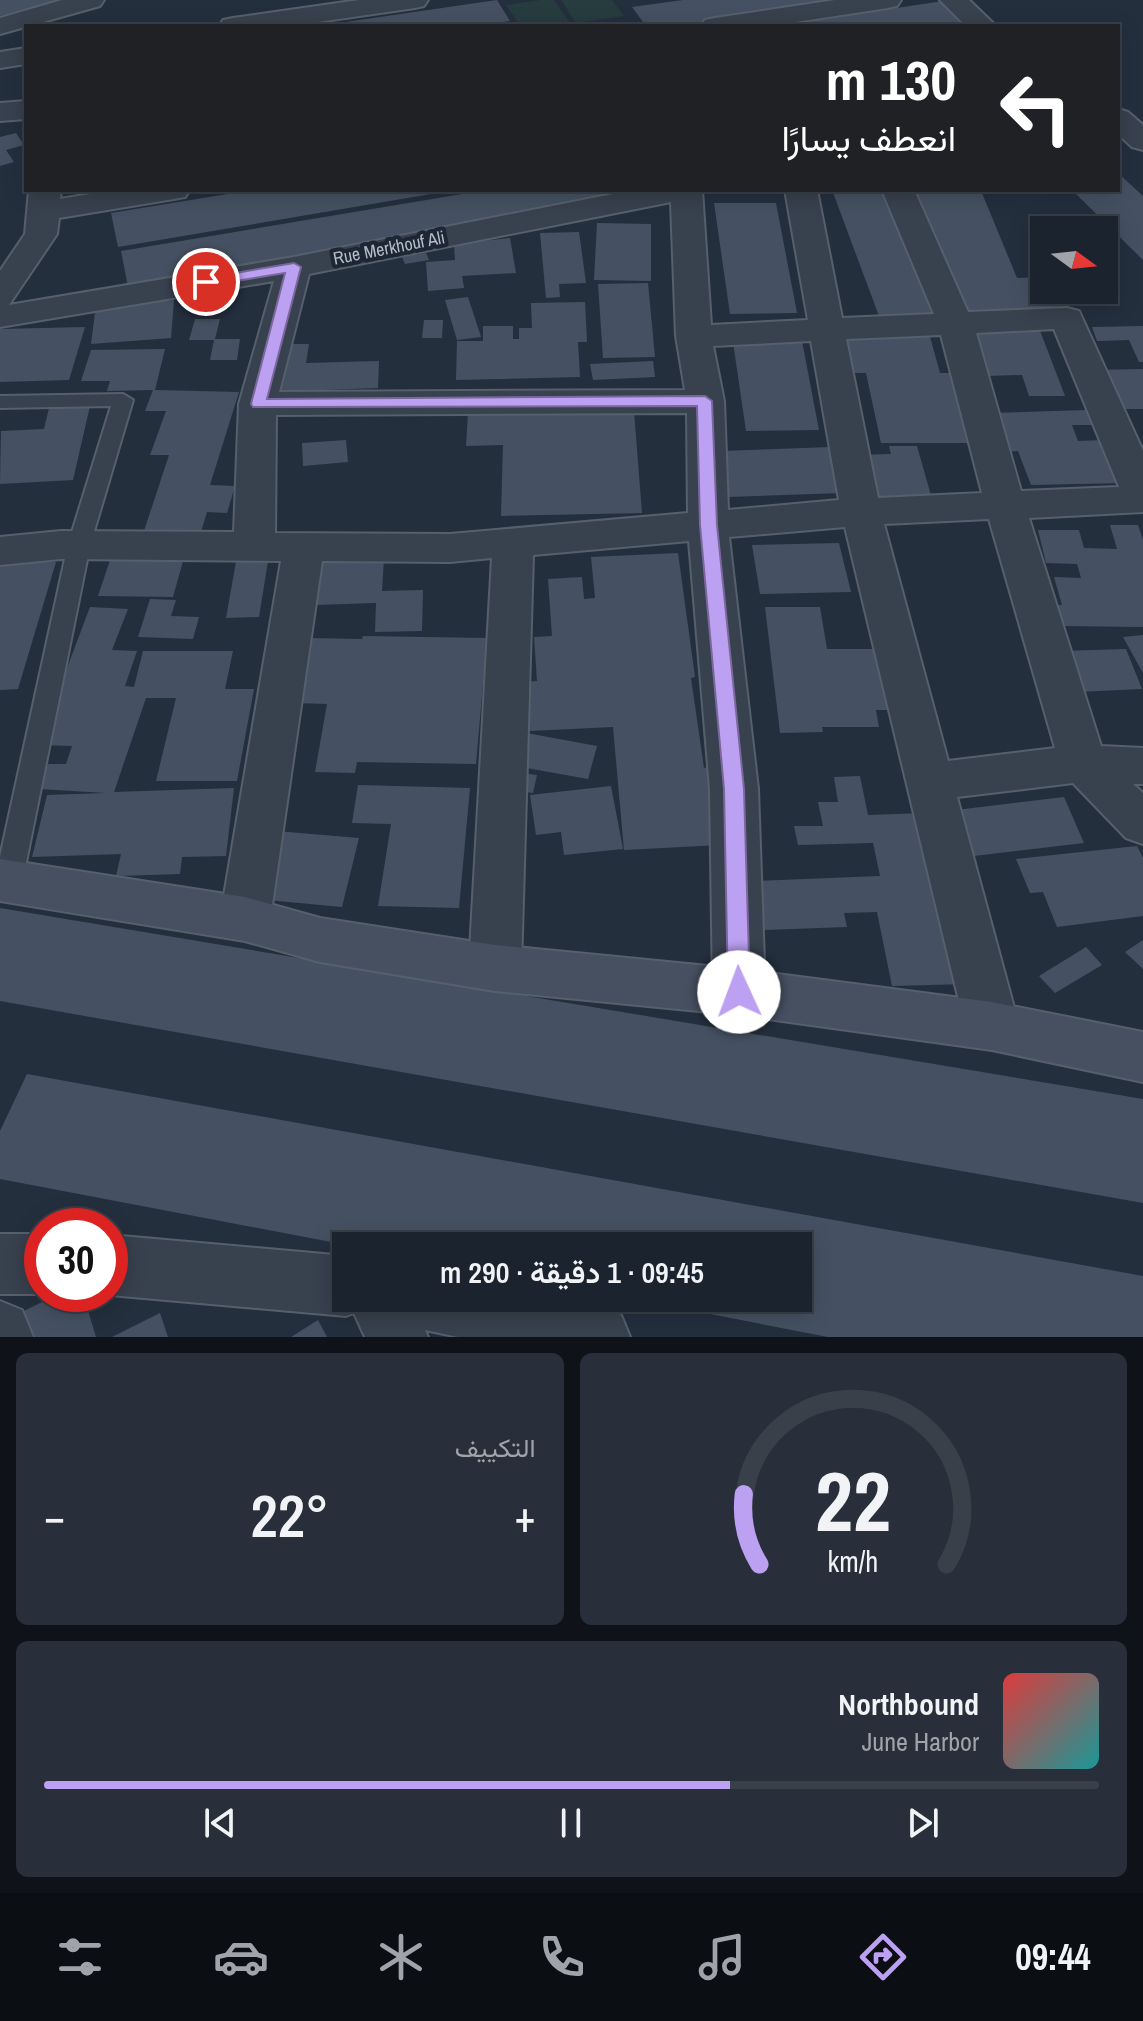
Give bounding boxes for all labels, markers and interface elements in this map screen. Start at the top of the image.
text: 130 m [826,42,956,117]
icon: left [984,56,1088,160]
text: انعطف يسارًا [782,114,956,162]
north arrow [1030,216,1118,304]
map controls [1030,216,1118,304]
street label: Rue Merkhouf Ali [331,224,447,271]
pin [172,248,240,316]
icon: arrive [184,260,228,304]
position arrow [697,950,781,1034]
speed limit sign: 30 [24,1208,128,1312]
text: 09:45 · 1 دقيقة · 290 m [440,1252,704,1292]
text: التكييف [455,1430,536,1465]
text: 22 [815,1445,891,1557]
text: 22° [250,1475,329,1556]
text: − [44,1486,65,1546]
text: + [514,1486,535,1546]
text: km/h [828,1542,879,1581]
text: Northbound [838,1684,979,1724]
text: June Harbor [862,1724,979,1759]
icon: previous [198,1801,242,1845]
icon: pause [549,1801,593,1845]
icon: next [901,1801,945,1845]
icon: filters [52,1929,108,1985]
icon: car [213,1929,269,1985]
icon: climate [373,1929,429,1985]
icon: phone [534,1929,590,1985]
icon: music [694,1929,750,1985]
icon: directions [855,1929,911,1985]
text: 09:44 [1015,1933,1091,1981]

